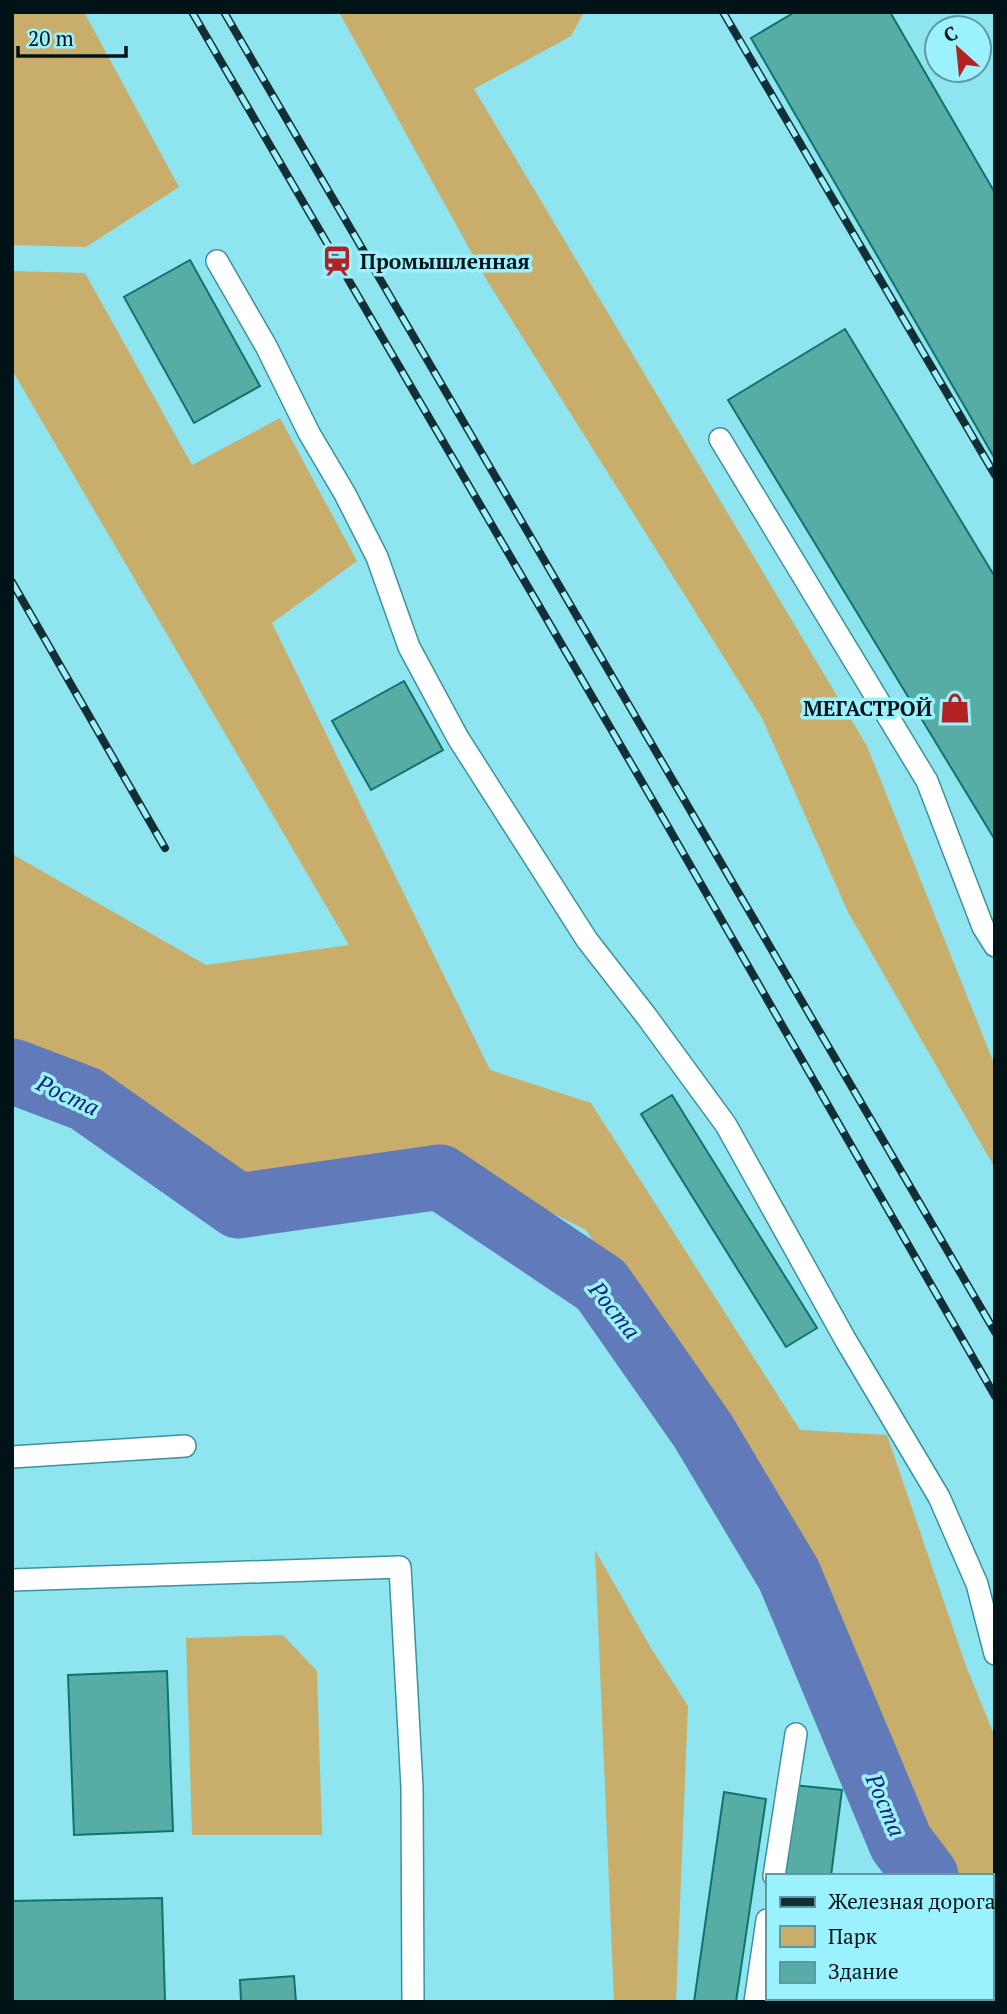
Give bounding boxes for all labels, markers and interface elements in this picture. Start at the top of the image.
scale bar [18,14,126,58]
north arrow [923,14,993,84]
text: С [939,19,961,47]
text: 20 m [28,24,74,52]
station icon: Промышленная [320,244,354,278]
place label: Промышленная [360,247,530,275]
shop icon: МЕГАСТРОЙ [938,691,972,725]
place label: МЕГАСТРОЙ [803,694,932,722]
water label: Роста [31,1067,104,1123]
water label: Роста [582,1274,648,1345]
water label: Роста [859,1768,913,1841]
legend [766,1874,993,2000]
text: Железная дорога [828,1887,996,1915]
text: Парк [828,1922,878,1950]
text: Здание [828,1957,899,1985]

